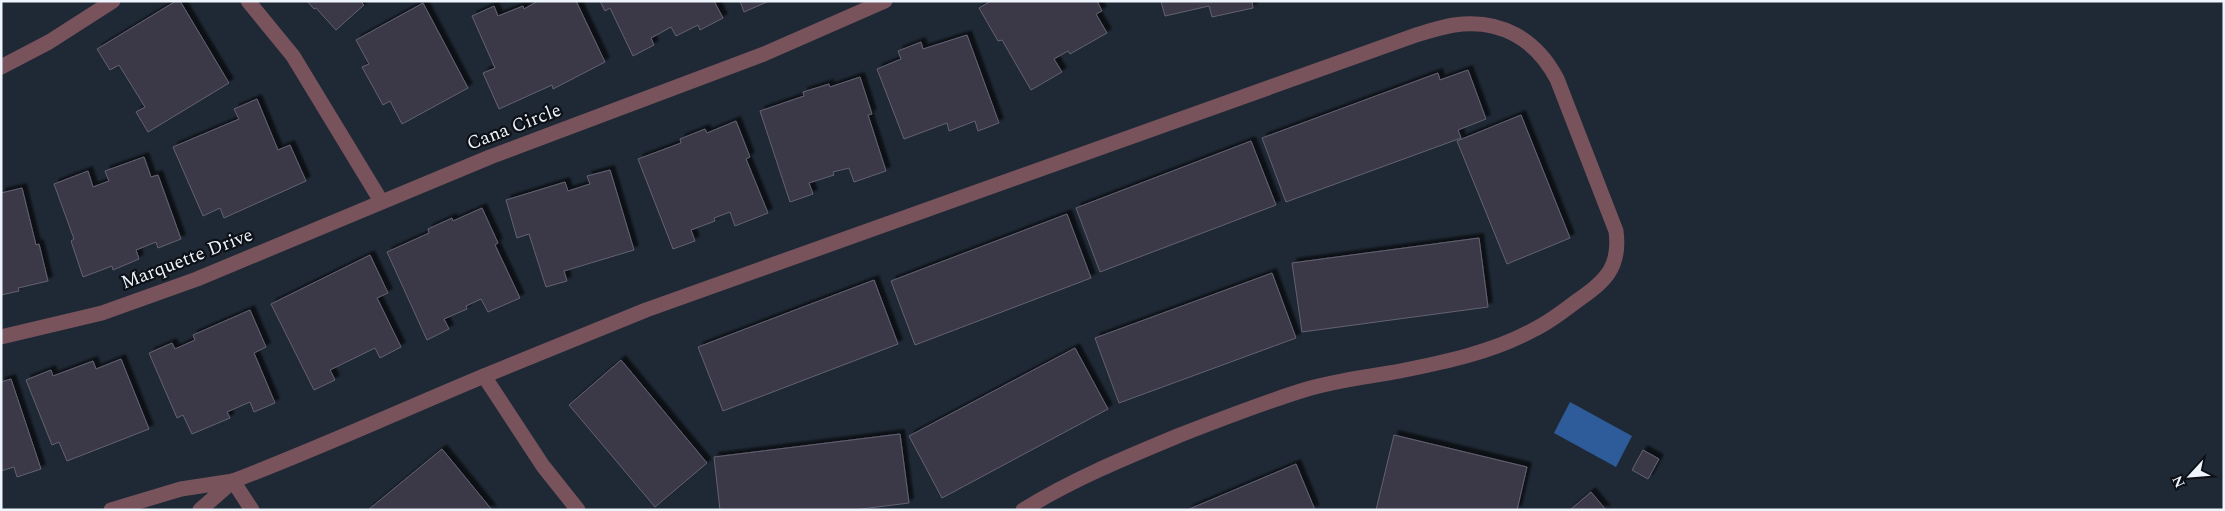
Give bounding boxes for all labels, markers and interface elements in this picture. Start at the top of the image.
street label: Cana Circle [462,96,566,158]
street label: Marquette Drive [117,220,257,298]
north arrow [2165,451,2215,501]
text: N [2167,472,2191,491]

